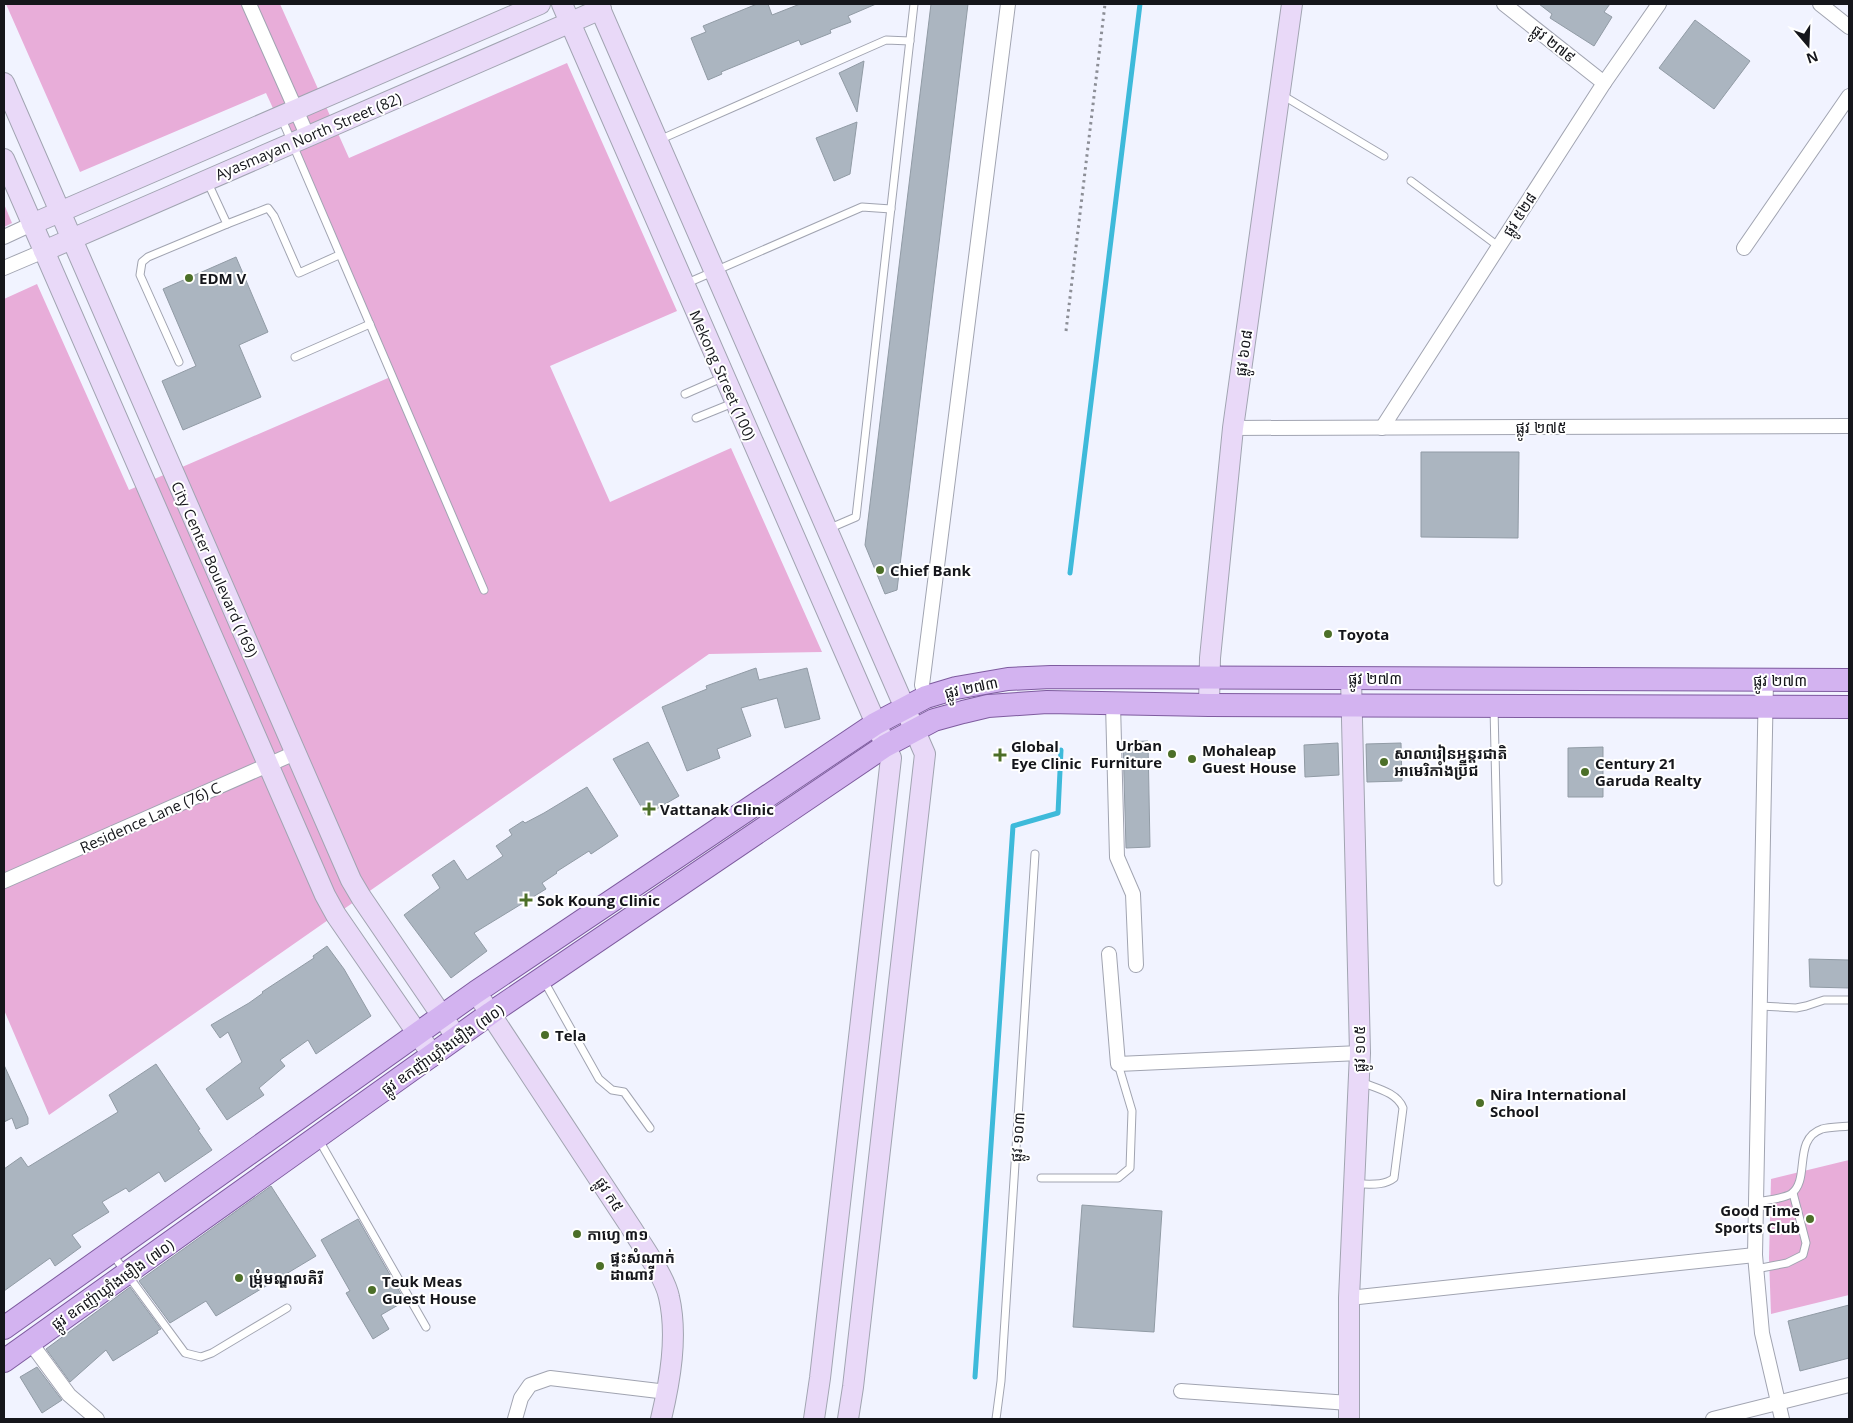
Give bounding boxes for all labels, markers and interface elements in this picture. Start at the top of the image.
street label: ផ្លូវ ២៧៩ [1525,19,1580,70]
north arrow [1783,20,1833,70]
text: N [1804,47,1821,69]
street label: Ayasmayan North Street (82) [212,88,404,184]
street label: ផ្លូវ ៥២៨ [1497,188,1544,242]
place label: EDM V [199,268,247,288]
marker: EDM V [183,272,195,284]
street label: Mekong Street (100) [685,307,761,443]
street label: ផ្លូវ ៦០៨ [1230,328,1261,378]
street label: ផ្លូវ ២៧៥ [1516,417,1566,441]
street label: City Center Boulevard (169) [167,478,263,660]
place label: Chief Bank [890,560,972,580]
marker: Chief Bank [874,564,886,576]
place label: Toyota [1338,624,1389,644]
marker: Toyota [1322,628,1334,640]
street label: ផ្លូវ ២៧៣ [1348,668,1402,692]
street label: ផ្លូវ ២៧៣ [1753,670,1807,694]
street label: ផ្លូវ ២៧៣ [942,672,1001,707]
place label: Urban Furniture [1091,735,1162,772]
place label: Global Eye Clinic [1011,736,1082,773]
place label: Mohaleap Guest House [1202,740,1297,777]
place label: សាលារៀនអន្តរជាតិ អាមេរិកាំងប្រ៊ីជ [1394,743,1508,780]
marker: Global Eye Clinic [993,748,1007,762]
marker: Urban Furniture [1166,748,1178,760]
marker: Mohaleap Guest House [1186,753,1198,765]
place label: Century 21 Garuda Realty [1595,753,1702,790]
marker: សាលារៀនអន្តរជាតិ អាមេរិកាំងប្រ៊ីជ [1378,756,1390,768]
marker: Century 21 Garuda Realty [1579,766,1591,778]
street label: Residence Lane (76) C [77,777,223,857]
place label: Vattanak Clinic [660,799,774,819]
marker: Vattanak Clinic [642,802,656,816]
place label: Sok Koung Clinic [537,890,660,910]
marker: Sok Koung Clinic [519,893,533,907]
street label: ផ្លូវ ឧកញ៉ាឃ្លាំងមឿង (៧០) [377,999,510,1103]
place label: Tela [555,1025,586,1045]
street label: ផ្លូវ ១០៥ [1349,1026,1373,1072]
marker: Tela [539,1029,551,1041]
place label: Nira International School [1490,1084,1626,1121]
marker: Nira International School [1474,1097,1486,1109]
street label: ផ្លូវ ១០៣ [1005,1111,1033,1163]
street label: ផ្លូវ ក៥ [588,1173,629,1218]
place label: Good Time Sports Club [1715,1200,1800,1237]
marker: Good Time Sports Club [1804,1213,1816,1225]
place label: កាហ្វេ ៣១ [587,1224,648,1244]
marker: កាហ្វេ ៣១ [571,1228,583,1240]
street label: ផ្លូវ ឧកញ៉ាឃ្លាំងមឿង (៧០) [47,1234,180,1338]
place label: ផ្ទះសំណាក់ ដាណាវី [610,1247,675,1284]
marker: ផ្ទះសំណាក់ ដាណាវី [594,1260,606,1272]
place label: ម្រុំមណ្ឌលគិរី [249,1268,323,1288]
place label: Teuk Meas Guest House [382,1271,477,1308]
marker: ម្រុំមណ្ឌលគិរី [233,1272,245,1284]
marker: Teuk Meas Guest House [366,1284,378,1296]

